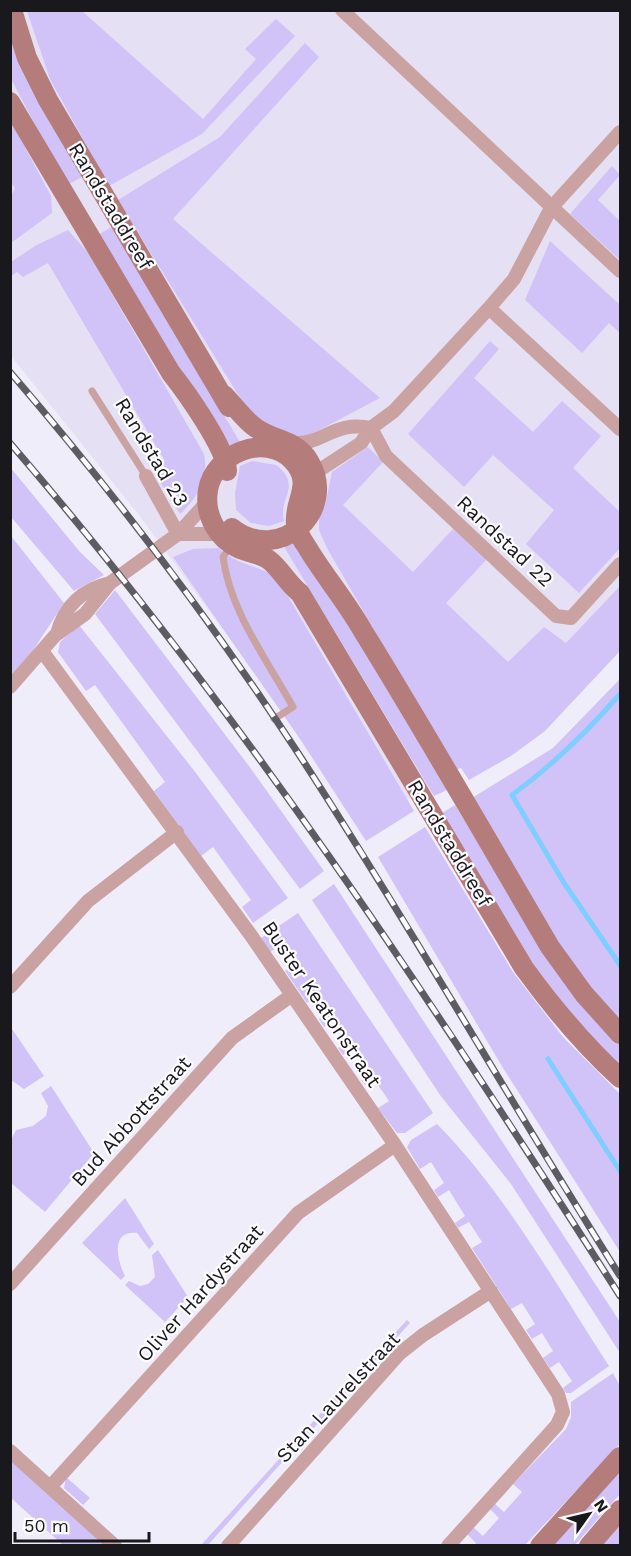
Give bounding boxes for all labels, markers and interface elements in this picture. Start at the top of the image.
street label: Randstaddreef [64,138,158,274]
street label: Randstad 23 [110,393,194,511]
street label: Randstad 22 [452,490,558,592]
street label: Randstaddreef [403,775,497,911]
street label: Buster Keatonstraat [257,916,387,1092]
street label: Bud Abbottstraat [66,1050,196,1191]
street label: Oliver Hardystraat [132,1219,268,1367]
street label: Stan Laurelstraat [271,1326,405,1467]
north arrow [559,1484,619,1544]
text: N [590,1496,612,1516]
scale bar [15,1505,148,1543]
text: 50 m [24,1515,69,1536]

